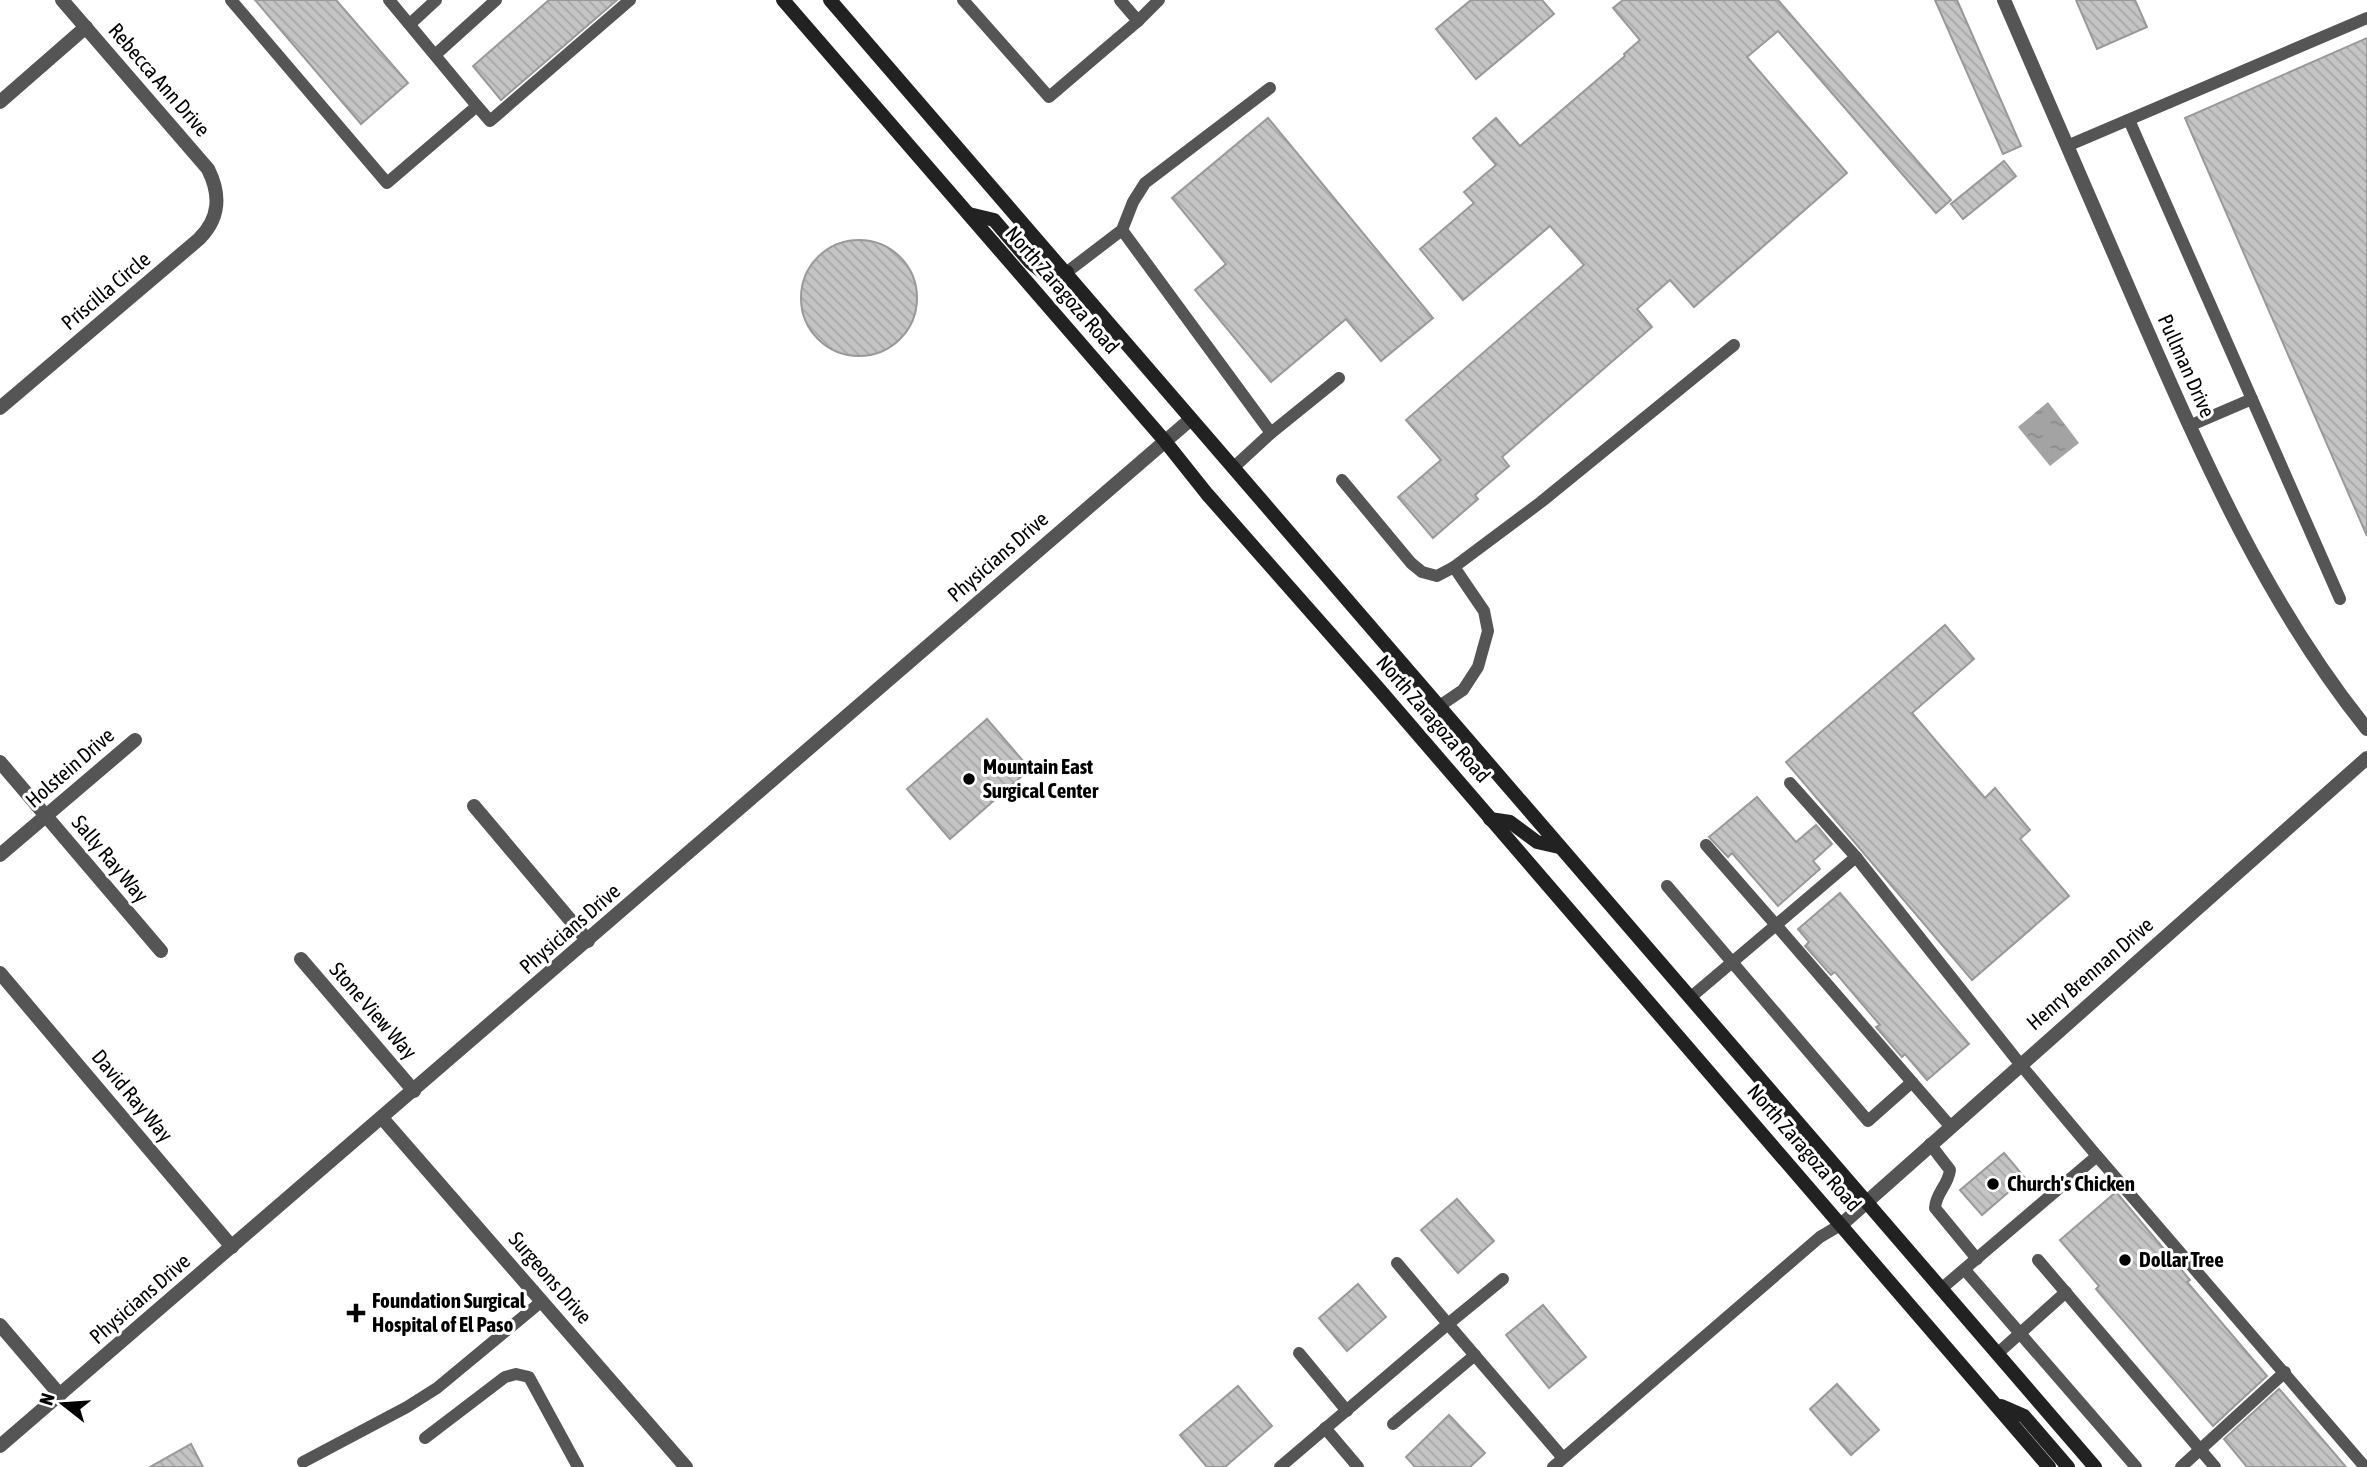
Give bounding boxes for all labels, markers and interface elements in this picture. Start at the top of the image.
street label: Rebecca Ann Drive [104,18,215,141]
street label: North Zaragoza Road [1001,221,1125,358]
street label: Priscilla Circle [56,246,155,334]
street label: Pullman Drive [2154,310,2220,421]
street label: Physicians Drive [942,506,1052,606]
street label: North Zaragoza Road [1372,650,1496,787]
street label: Holstein Drive [20,722,118,812]
place label: Mountain East Surgical Center [983,754,1099,802]
marker: Mountain East Surgical Center [961,771,977,787]
street label: Sally Ray Way [68,810,154,907]
street label: Physicians Drive [514,878,624,978]
street label: Henry Brennan Drive [2021,912,2157,1035]
street label: Stone View Way [325,957,422,1064]
street label: David Ray Way [87,1044,178,1146]
street label: North Zaragoza Road [1743,1079,1867,1216]
place label: Church's Chicken [2007,1171,2135,1195]
marker: Church's Chicken [1985,1176,2001,1192]
street label: Surgeons Drive [504,1227,597,1328]
place label: Dollar Tree [2139,1247,2224,1271]
street label: Physicians Drive [84,1248,194,1348]
marker: Dollar Tree [2117,1252,2133,1268]
place label: Foundation Surgical Hospital of El Paso [372,1288,526,1336]
marker: Foundation Surgical Hospital of El Paso [346,1303,366,1323]
north arrow [28,1369,98,1439]
text: N [35,1390,59,1408]

